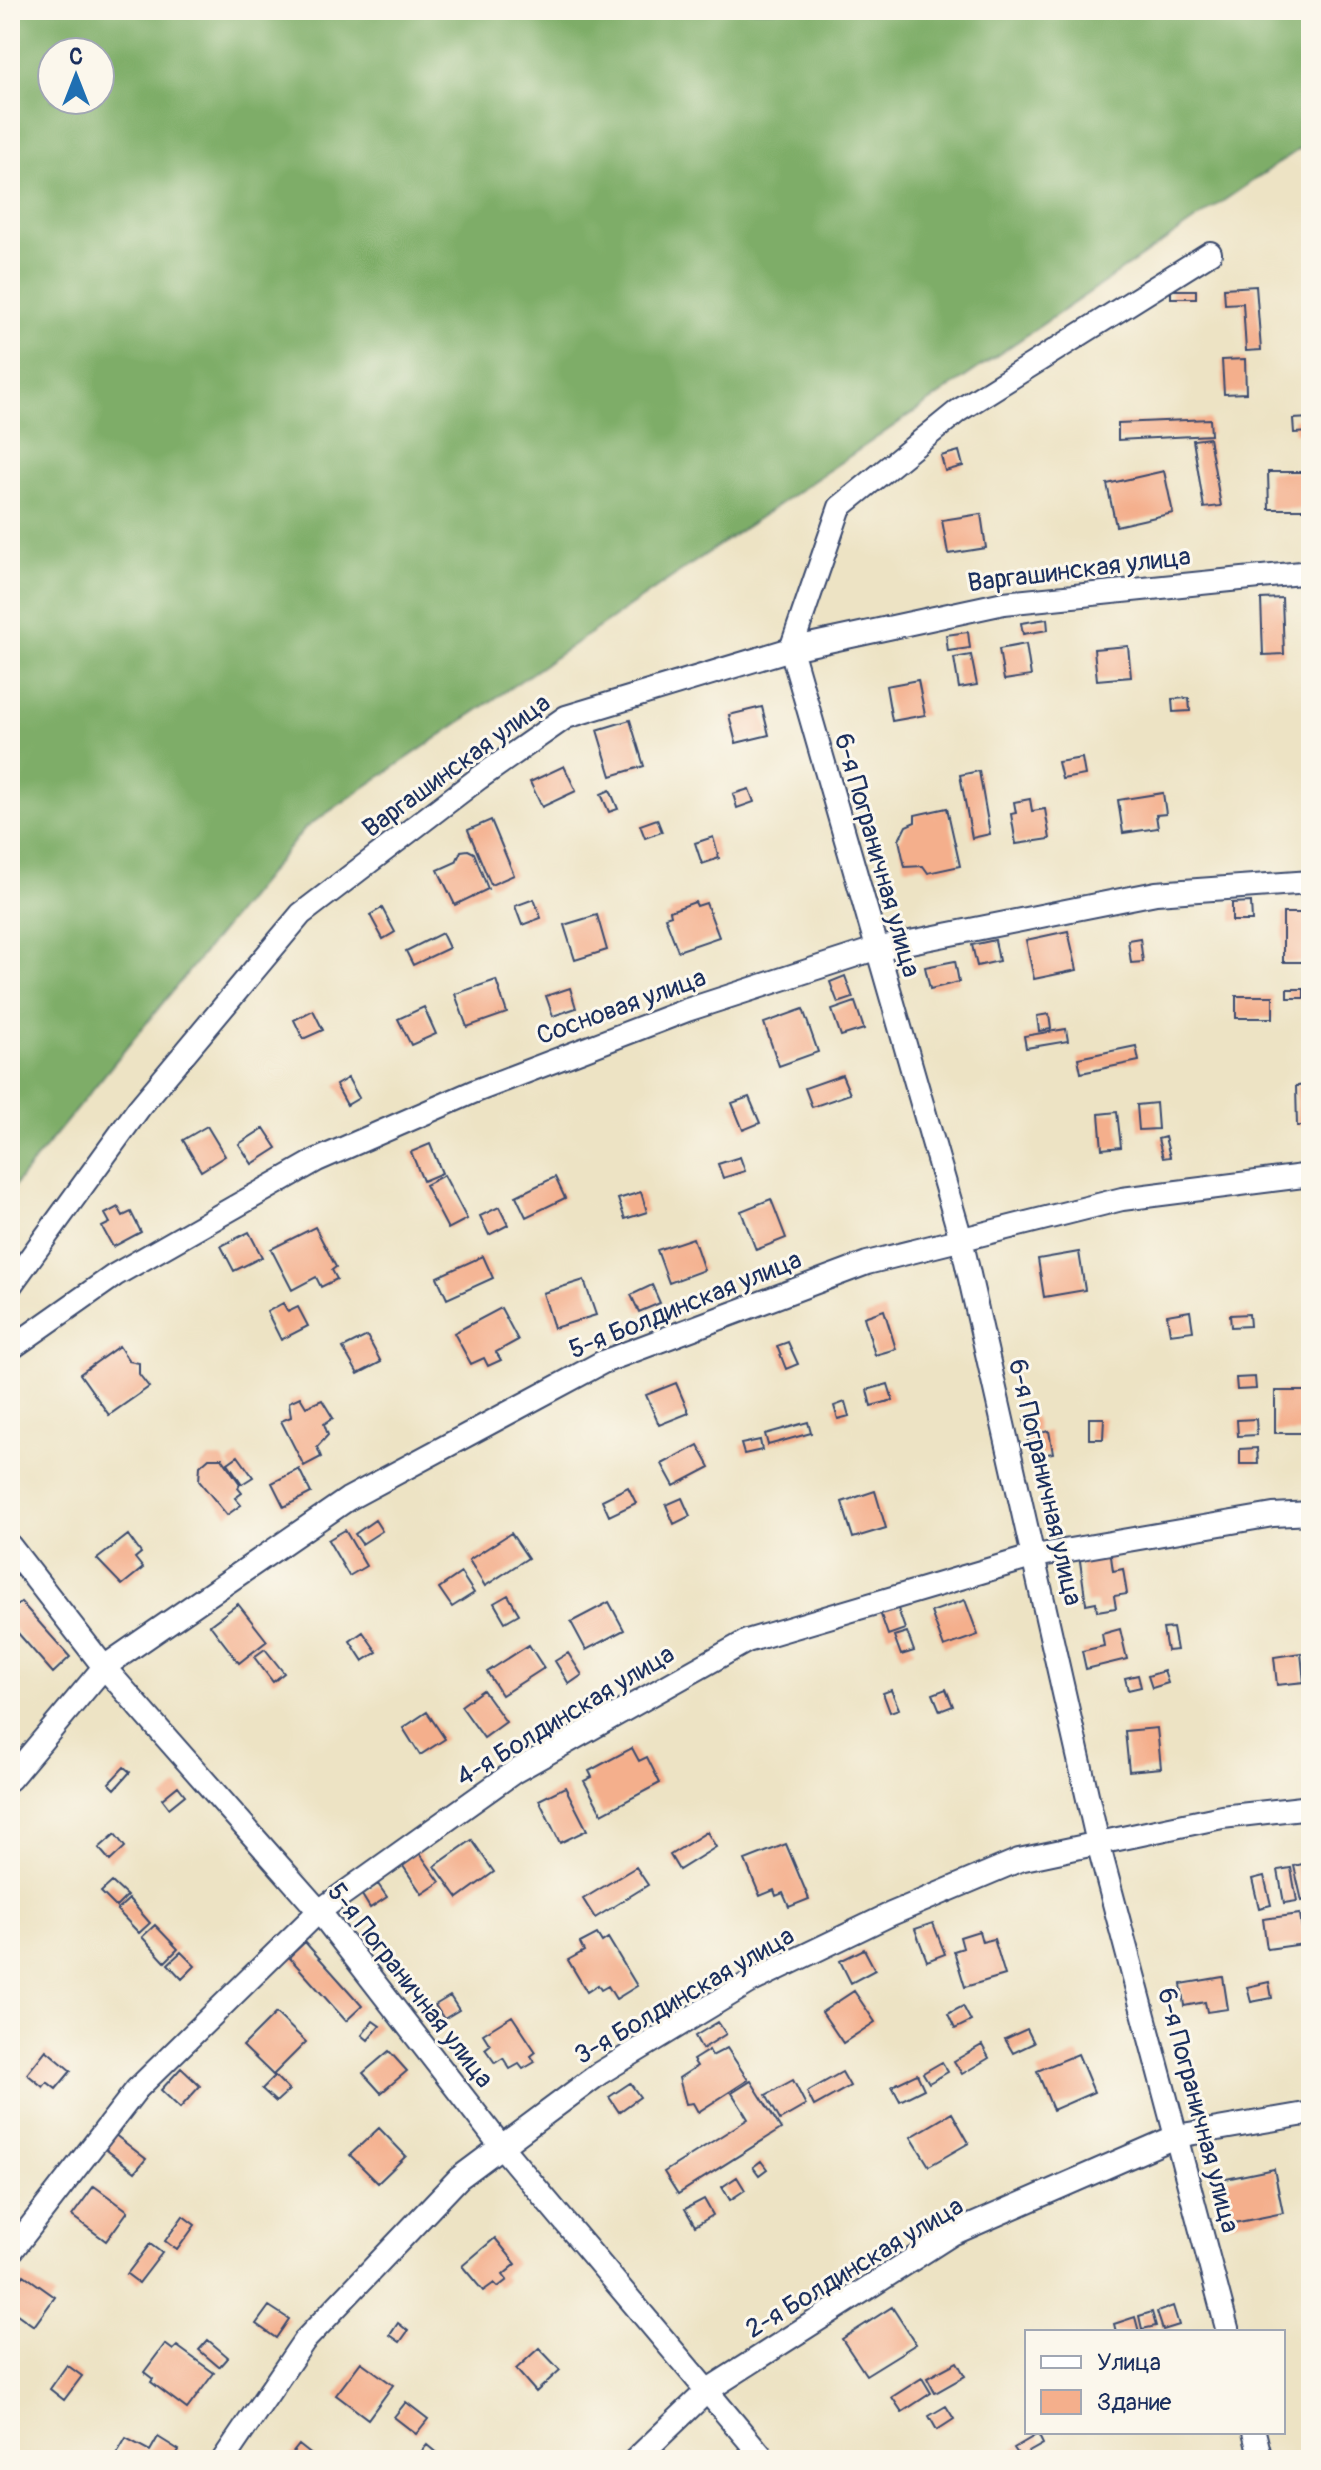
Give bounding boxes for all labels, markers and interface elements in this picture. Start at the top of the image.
north arrow [36,36,116,116]
text: С [69,43,83,71]
street label: Варгашинская улица [966,540,1192,600]
street label: Варгашинская улица [356,687,557,845]
street label: 6-я Пограничная улица [827,730,927,981]
street label: Сосновая улица [532,962,710,1052]
street label: 5-я Болдинская улица [565,1244,806,1366]
street label: 6-я Пограничная улица [1001,1356,1089,1609]
street label: 4-я Болдинская улица [451,1638,680,1794]
street label: 5-я Пограничная улица [320,1877,500,2094]
street label: 3-я Болдинская улица [569,1920,800,2072]
street label: 6-я Пограничная улица [1150,1984,1246,2236]
street label: 2-я Болдинская улица [740,2190,969,2345]
legend [1025,2330,1285,2434]
text: Улица [1097,2348,1161,2377]
text: Здание [1097,2388,1172,2417]

